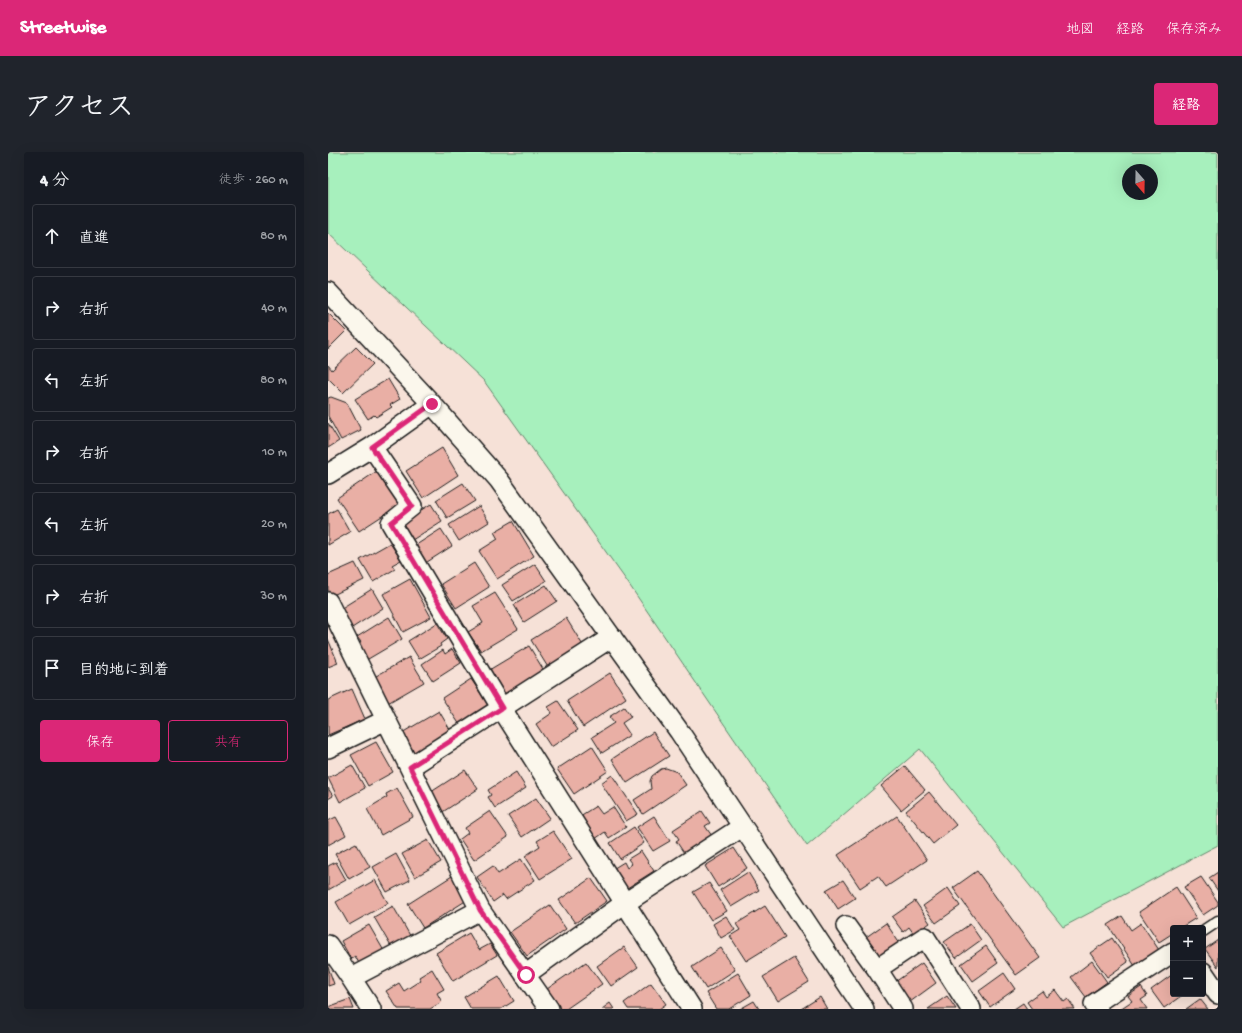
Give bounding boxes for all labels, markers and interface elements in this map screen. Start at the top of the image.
text: Streetwise [20,17,106,40]
text: 地図 [1066,22,1094,39]
text: 経路 [1116,22,1144,39]
text: 保存済み [1166,22,1222,39]
button: 経路 [1154,83,1218,125]
text: アクセス [24,93,134,126]
north arrow [1122,164,1158,200]
text: 4 分 [40,172,69,192]
text: 徒歩 · 260 m [219,173,288,188]
icon: ahead [41,225,63,247]
text: 80 m [260,229,287,244]
text: 直進 [79,230,109,248]
icon: right [41,297,63,319]
text: 40 m [261,301,287,316]
text: 右折 [79,302,109,320]
icon: left [41,369,63,391]
text: 80 m [260,373,287,388]
text: 左折 [79,374,109,392]
route end [423,395,441,413]
icon: right [41,441,63,463]
text: 10 m [262,445,287,460]
text: 右折 [79,446,109,464]
icon: left [41,513,63,535]
text: 20 m [261,517,287,532]
text: 左折 [79,518,109,536]
icon: right [41,585,63,607]
text: 30 m [261,589,287,604]
text: 右折 [79,590,109,608]
icon: arrive [41,657,63,679]
text: 目的地に到着 [79,662,169,680]
button: 保存 [40,720,160,762]
button: 共有 [168,720,288,762]
map controls [1170,925,1206,997]
button: + [1170,925,1206,961]
button: − [1170,961,1206,997]
route start [517,966,535,984]

